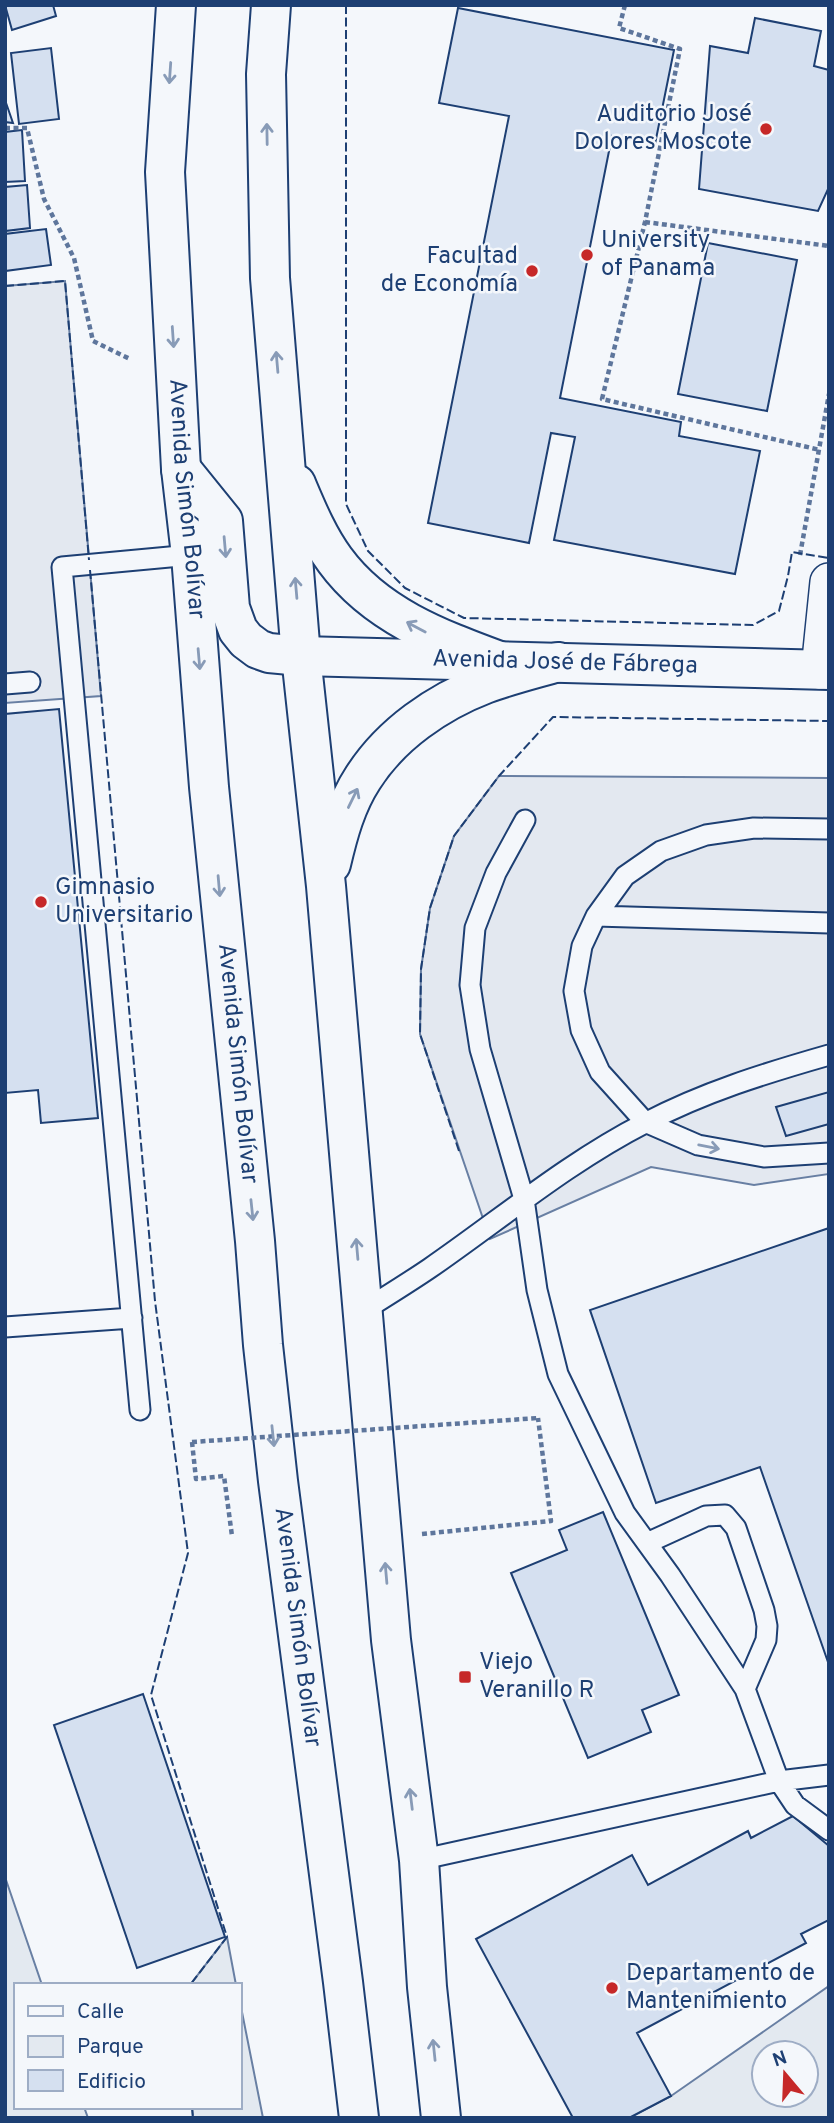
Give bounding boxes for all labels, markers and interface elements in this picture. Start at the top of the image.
one-way arrow [163,62,176,84]
place label: Auditorio José Dolores Moscote [574,100,752,158]
marker: Auditorio José Dolores Moscote [758,121,774,137]
one-way arrow [261,123,274,146]
place label: University of Panama [601,226,715,284]
place label: Facultad de Economía [381,242,518,300]
marker: University of Panama [579,247,595,263]
marker: Facultad de Economía [524,263,540,279]
one-way arrow [167,325,180,348]
one-way arrow [270,351,283,373]
street label: Avenida Simón Bolívar [161,378,211,620]
one-way arrow [219,535,232,558]
one-way arrow [289,578,302,600]
one-way arrow [407,620,427,634]
street label: Avenida José de Fábrega [432,644,698,682]
one-way arrow [193,647,206,670]
one-way arrow [346,788,360,809]
place label: Gimnasio Universitario [55,873,193,931]
one-way arrow [212,874,225,897]
marker: Gimnasio Universitario [33,894,49,910]
street label: Avenida Simón Bolívar [210,942,264,1185]
one-way arrow [697,1140,720,1154]
one-way arrow [245,1198,258,1221]
one-way arrow [350,1238,363,1261]
one-way arrow [267,1424,280,1447]
street label: Avenida Simón Bolívar [267,1506,327,1749]
one-way arrow [379,1562,392,1585]
place label: Viejo Veranillo R [479,1648,595,1706]
marker: Viejo Veranillo R [457,1669,473,1685]
one-way arrow [404,1788,417,1811]
place label: Departamento de Mantenimiento [626,1959,815,2017]
marker: Departamento de Mantenimiento [604,1980,620,1996]
legend [14,1983,242,2109]
text: Calle [77,1999,124,2026]
text: Parque [77,2034,144,2061]
one-way arrow [427,2039,440,2062]
north arrow [750,2039,820,2109]
text: N [770,2046,790,2073]
text: Edificio [77,2069,146,2096]

